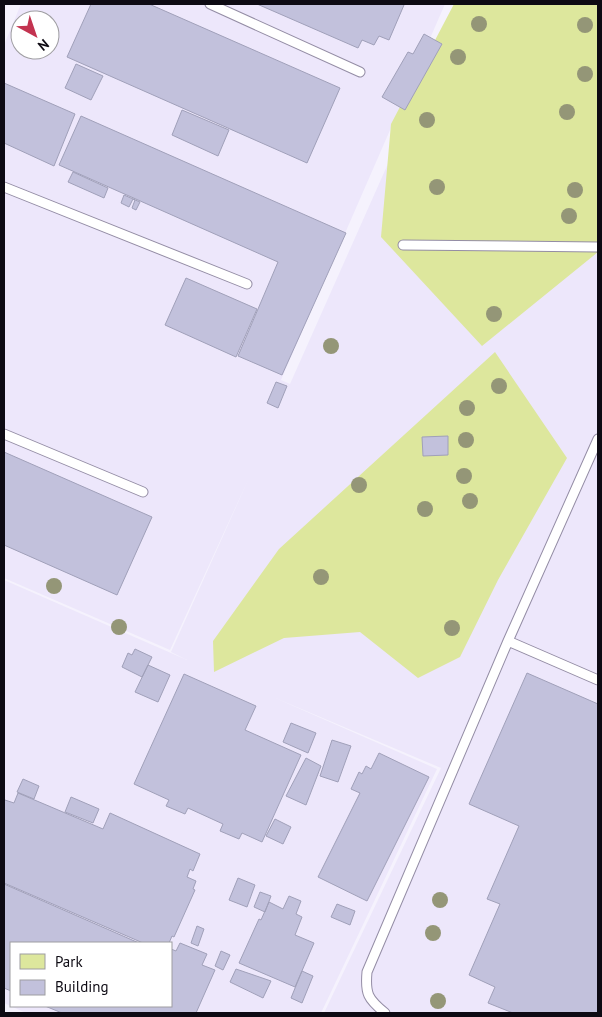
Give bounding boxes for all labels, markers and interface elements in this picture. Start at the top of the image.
north arrow [10,10,60,60]
text: N [34,35,53,55]
legend [10,942,172,1007]
text: Park [55,952,83,971]
text: Building [55,977,109,996]

